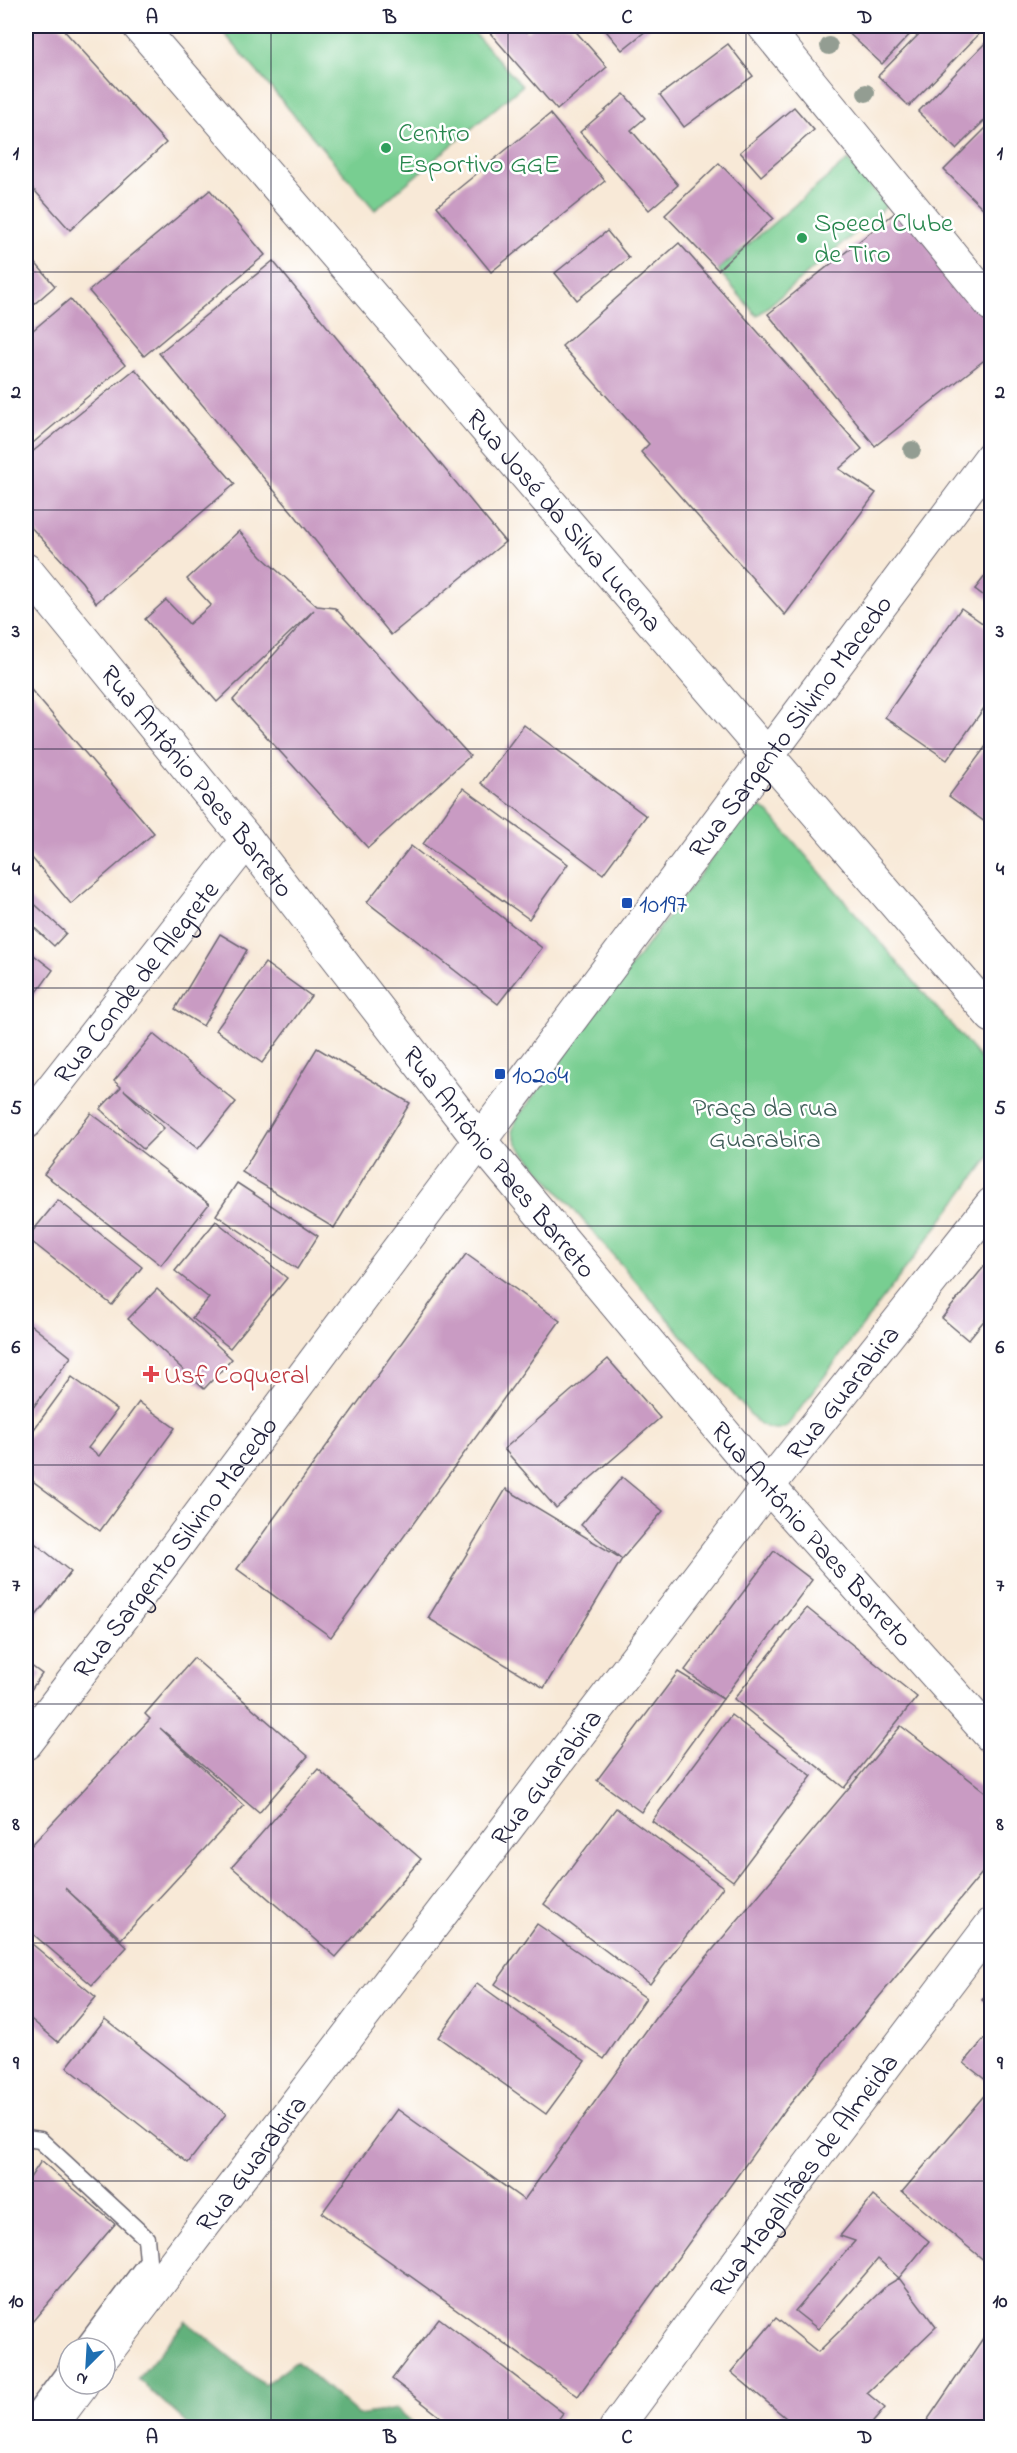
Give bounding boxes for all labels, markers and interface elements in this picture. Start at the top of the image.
text: A [146,4,158,33]
text: B [382,4,397,33]
text: C [622,4,633,33]
text: D [857,4,872,33]
place label: Centro Esportivo GGE [398,115,560,185]
text: 1 [13,140,20,169]
text: 1 [997,140,1004,169]
marker: Centro Esportivo GGE [379,141,393,155]
place label: Speed Clube de Tiro [814,205,954,275]
marker: Speed Clube de Tiro [795,231,809,245]
text: 2 [10,379,21,408]
text: 2 [994,379,1005,408]
street label: Rua José da Silva Lucena [455,401,670,642]
street label: Rua Sargento Silvino Macedo [681,588,903,867]
text: 3 [11,618,20,647]
text: 3 [995,618,1004,647]
street label: Rua Antônio Paes Barreto [90,658,302,907]
text: 4 [12,856,21,885]
text: 4 [996,856,1005,885]
street label: Rua Conde de Alegrete [46,873,230,1093]
place label: 10197 [639,886,687,925]
marker: 10197 [620,896,634,910]
street label: Rua Antônio Paes Barreto [391,1039,604,1288]
place label: 10204 [512,1057,568,1096]
marker: 10204 [493,1067,507,1081]
park label: Praça da rua Guarabira [692,1090,838,1160]
text: 5 [10,1095,22,1124]
text: 5 [994,1095,1006,1124]
street label: Rua Guarabira [778,1318,911,1470]
text: 6 [12,1334,21,1363]
text: 6 [996,1334,1005,1363]
place label: Usf Coqueral [164,1357,309,1396]
marker: Usf Coqueral [142,1365,160,1383]
street label: Rua Sargento Silvino Macedo [65,1409,289,1688]
street label: Rua Antônio Paes Barreto [700,1414,920,1657]
text: 7 [12,1572,21,1601]
text: 7 [996,1572,1005,1601]
street label: Rua Guarabira [483,1702,613,1855]
text: 8 [11,1811,20,1840]
text: 8 [995,1811,1004,1840]
street label: Rua Magalhães de Almeida [701,2046,909,2306]
text: 9 [12,2050,20,2079]
text: 9 [996,2050,1004,2079]
street label: Rua Guarabira [188,2088,318,2242]
text: 10 [9,2288,24,2317]
text: 10 [993,2288,1008,2317]
north arrow [57,2336,117,2396]
text: N [72,2365,92,2391]
text: A [146,2424,158,2453]
text: B [382,2424,397,2453]
text: C [622,2424,633,2453]
text: D [857,2424,872,2453]

